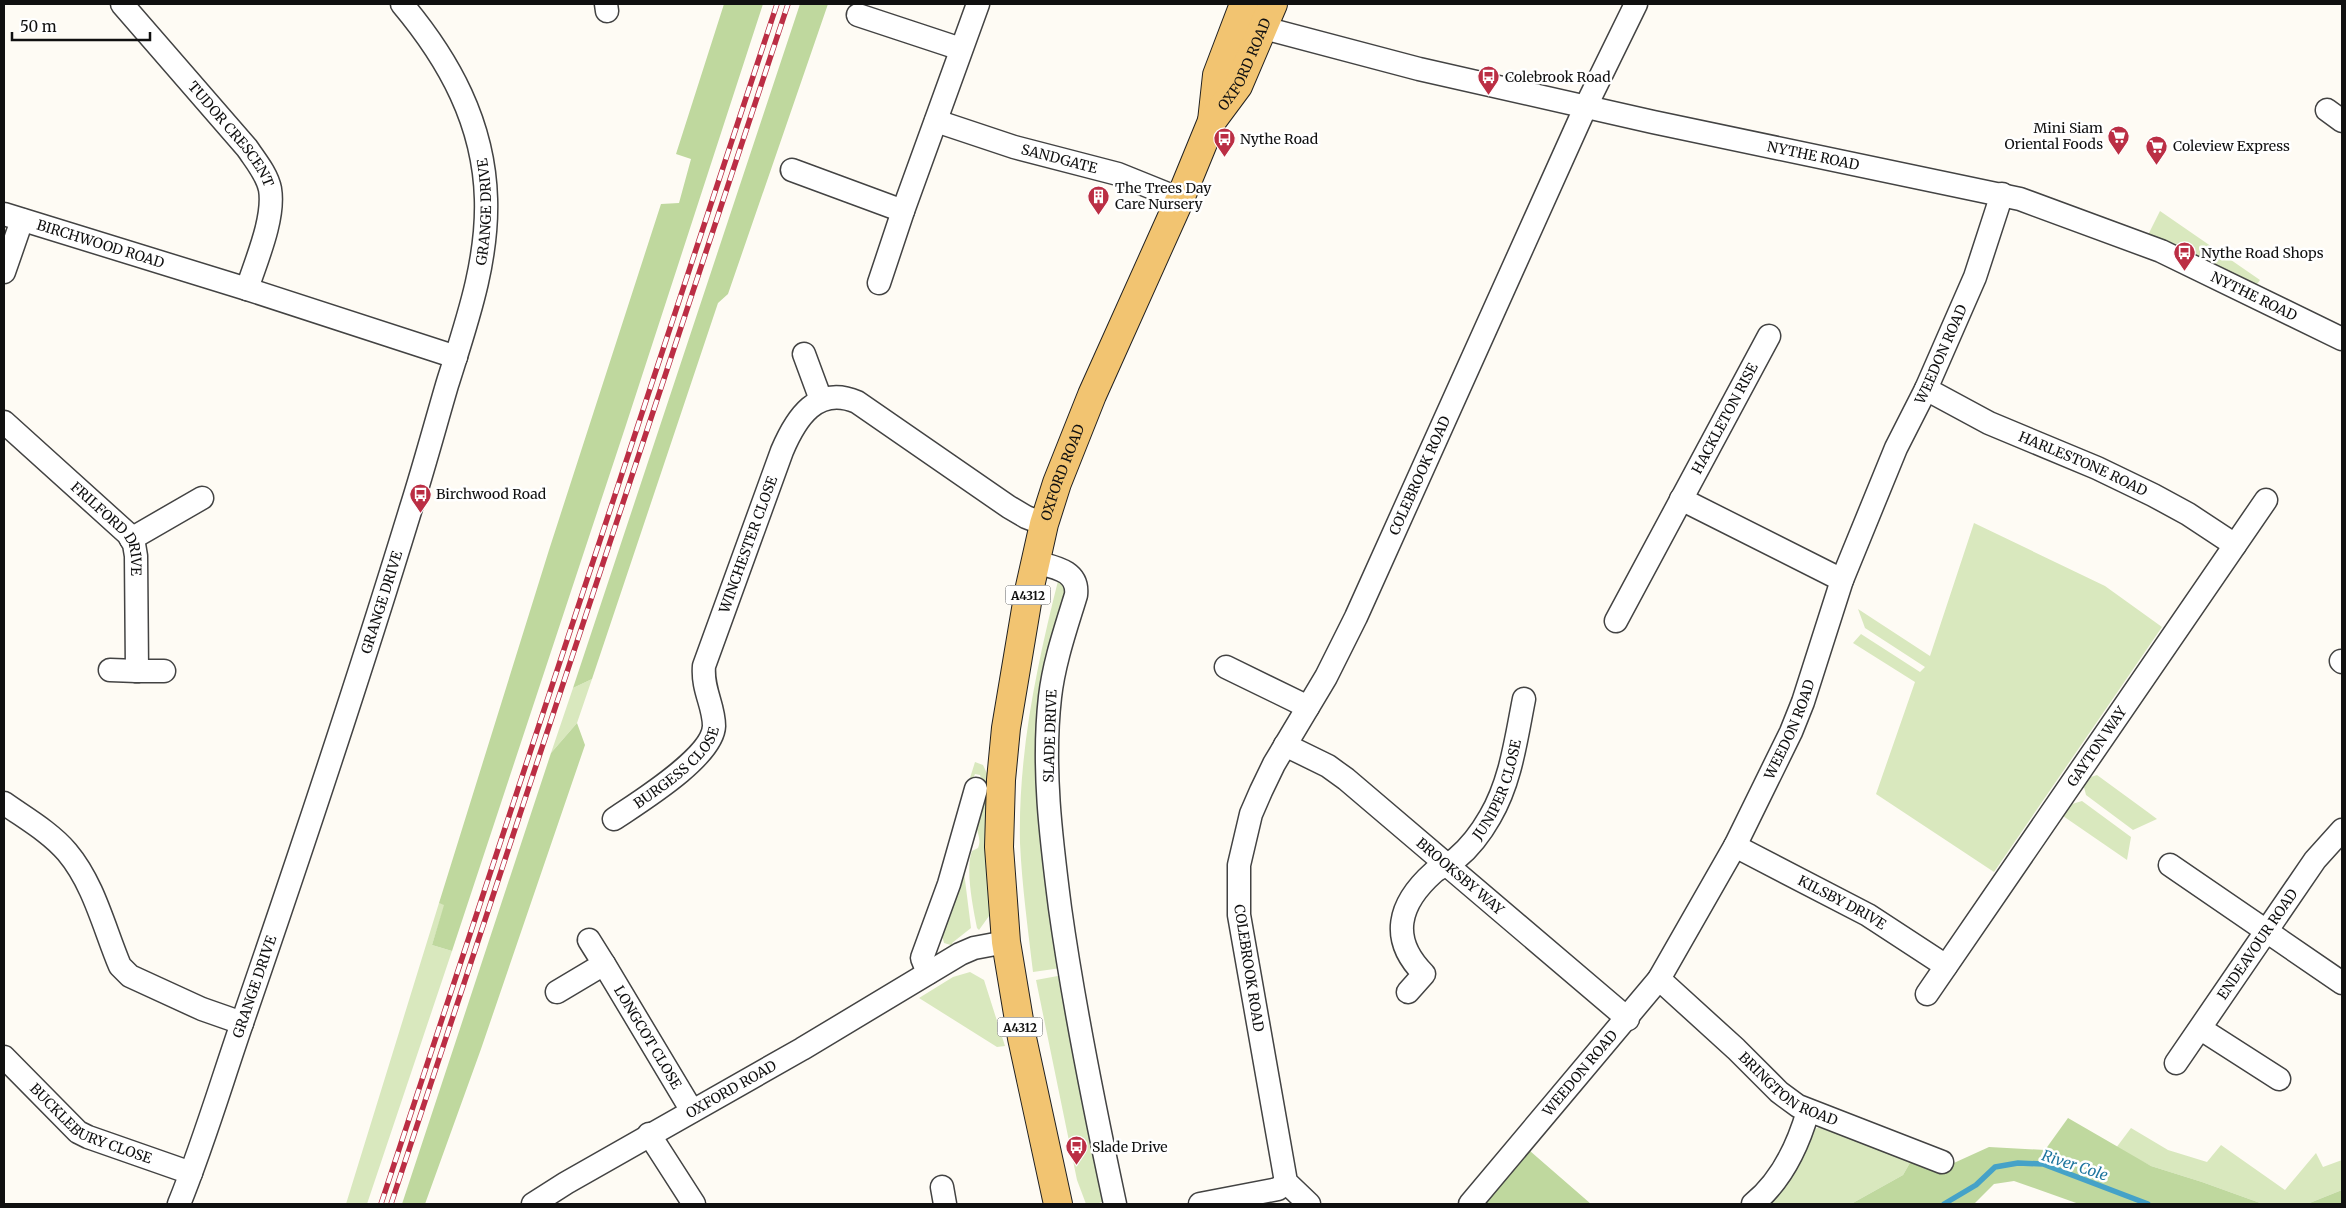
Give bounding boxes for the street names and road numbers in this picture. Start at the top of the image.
street label: OXFORD ROAD [1214,15,1275,114]
street label: TUDOR CRESCENT [184,78,278,189]
street label: NYTHE ROAD [1766,137,1861,174]
street label: SANDGATE [1019,140,1099,177]
street label: GRANGE DRIVE [472,157,495,267]
street label: BIRCHWOOD ROAD [35,216,167,272]
street label: NYTHE ROAD [2208,268,2301,325]
street label: WEEDON ROAD [1910,301,1971,408]
street label: HACKLETON RISE [1688,360,1762,477]
street label: COLEBROOK ROAD [1385,413,1455,538]
street label: OXFORD ROAD [1037,421,1089,523]
street label: HARLESTONE ROAD [2016,427,2151,500]
street label: WINCHESTER CLOSE [715,473,781,616]
street label: FRILFORD DRIVE [67,478,145,576]
street label: GRANGE DRIVE [357,548,406,656]
road number: A4312 [1006,586,1050,604]
street label: WEEDON ROAD [1760,677,1819,783]
street label: SLADE DRIVE [1039,689,1061,783]
street label: GAYTON WAY [2063,702,2131,790]
street label: BURGESS CLOSE [630,725,723,812]
street label: JUNIPER CLOSE [1468,738,1525,844]
street label: BROOKSBY WAY [1413,834,1509,919]
street label: KILSBY DRIVE [1795,871,1890,934]
street label: ENDEAVOUR ROAD [2213,885,2302,1003]
street label: COLEBROOK ROAD [1230,903,1268,1033]
street label: GRANGE DRIVE [229,933,280,1040]
street label: LONGCOT CLOSE [610,982,686,1092]
road number: A4312 [998,1018,1042,1036]
street label: WEEDON ROAD [1538,1026,1622,1121]
street label: BRINGTON ROAD [1735,1048,1841,1130]
street label: OXFORD ROAD [683,1056,780,1122]
street label: BUCKLEBURY CLOSE [26,1080,154,1168]

